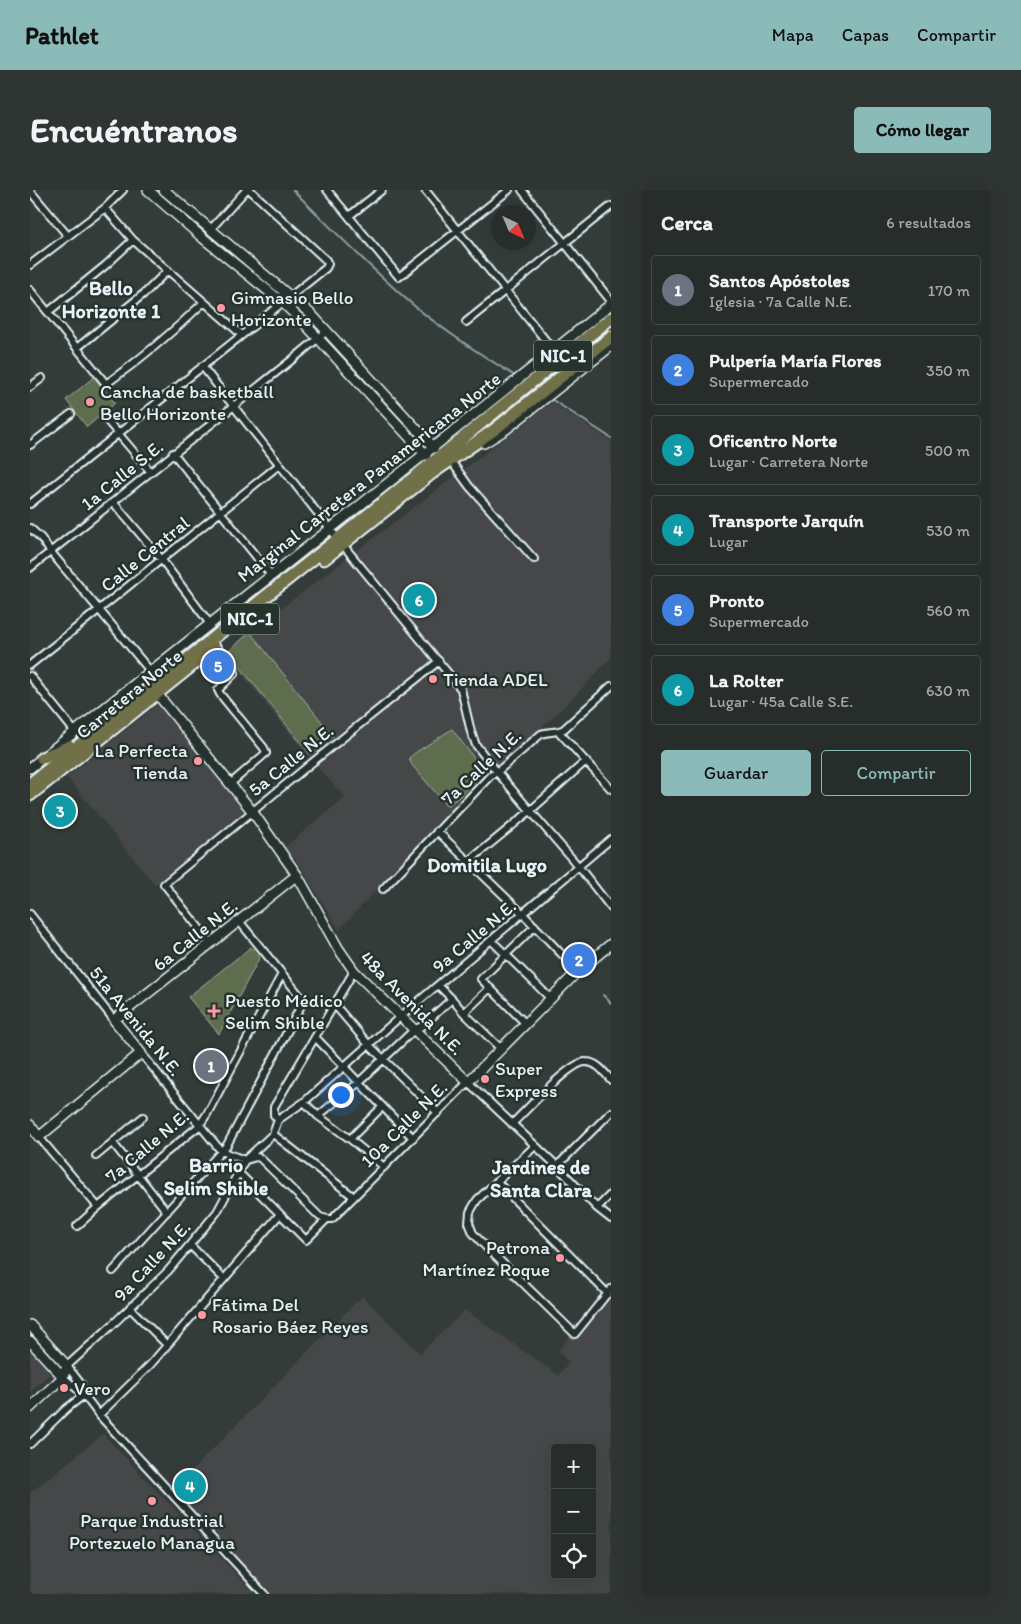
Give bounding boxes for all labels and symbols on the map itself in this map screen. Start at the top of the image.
north arrow [491,205,536,250]
district label: Bello Horizonte 1 [62,276,161,323]
place label: Gimnasio Bello Horizonte [231,286,354,331]
marker: Gimnasio Bello Horizonte [215,302,227,314]
road number: NIC-1 [534,340,592,372]
street label: Marginal Carretera Panamericana Norte [233,367,505,587]
place label: Cancha de basketball Bello Horizonte [100,380,275,425]
marker: Cancha de basketball Bello Horizonte [84,396,96,408]
street label: 1a Calle S.E. [76,435,168,515]
street label: Calle Central [96,511,195,597]
pin: 6 [403,581,435,619]
road number: NIC-1 [221,604,279,634]
street label: Carretera Norte [71,644,187,744]
pin: 5 [202,647,234,685]
place label: Tienda ADEL [443,668,548,691]
marker: Tienda ADEL [427,673,439,685]
street label: 5a Calle N.E. [244,719,338,801]
street label: 7a Calle N.E. [436,724,526,810]
place label: La Perfecta Tienda [95,739,188,784]
marker: La Perfecta Tienda [192,755,204,767]
pin: 3 [44,792,76,830]
district label: Domitila Lugo [427,853,547,878]
street label: 6a Calle N.E. [148,894,242,976]
street label: 9a Calle N.E. [427,894,521,978]
pin: 2 [563,941,595,979]
street label: 48a Avenida N.E. [355,946,469,1060]
street label: 51a Avenida N.E. [85,961,187,1081]
place label: Puesto Médico Selim Shible [225,989,343,1034]
marker: Puesto Médico Selim Shible [207,1004,221,1018]
pin: 1 [195,1047,227,1085]
place label: Super Express [495,1057,558,1102]
marker: Super Express [479,1073,491,1085]
street label: 10a Calle N.E. [356,1076,452,1172]
your location [328,1082,354,1108]
street label: 7a Calle N.E. [101,1104,193,1188]
district label: Barrio Selim Shible [164,1153,269,1200]
district label: Jardines de Santa Clara [490,1155,593,1202]
street label: 9a Calle N.E. [109,1216,195,1306]
place label: Petrona Martínez Roque [422,1236,550,1281]
marker: Petrona Martínez Roque [554,1252,566,1264]
place label: Fátima Del Rosario Báez Reyes [212,1293,369,1338]
marker: Fátima Del Rosario Báez Reyes [196,1309,208,1321]
place label: Vero [74,1377,111,1400]
marker: Vero [58,1382,70,1394]
pin: 4 [174,1467,206,1505]
marker: Parque Industrial Portezuelo Managua [146,1495,158,1507]
place label: Parque Industrial Portezuelo Managua [69,1509,235,1554]

